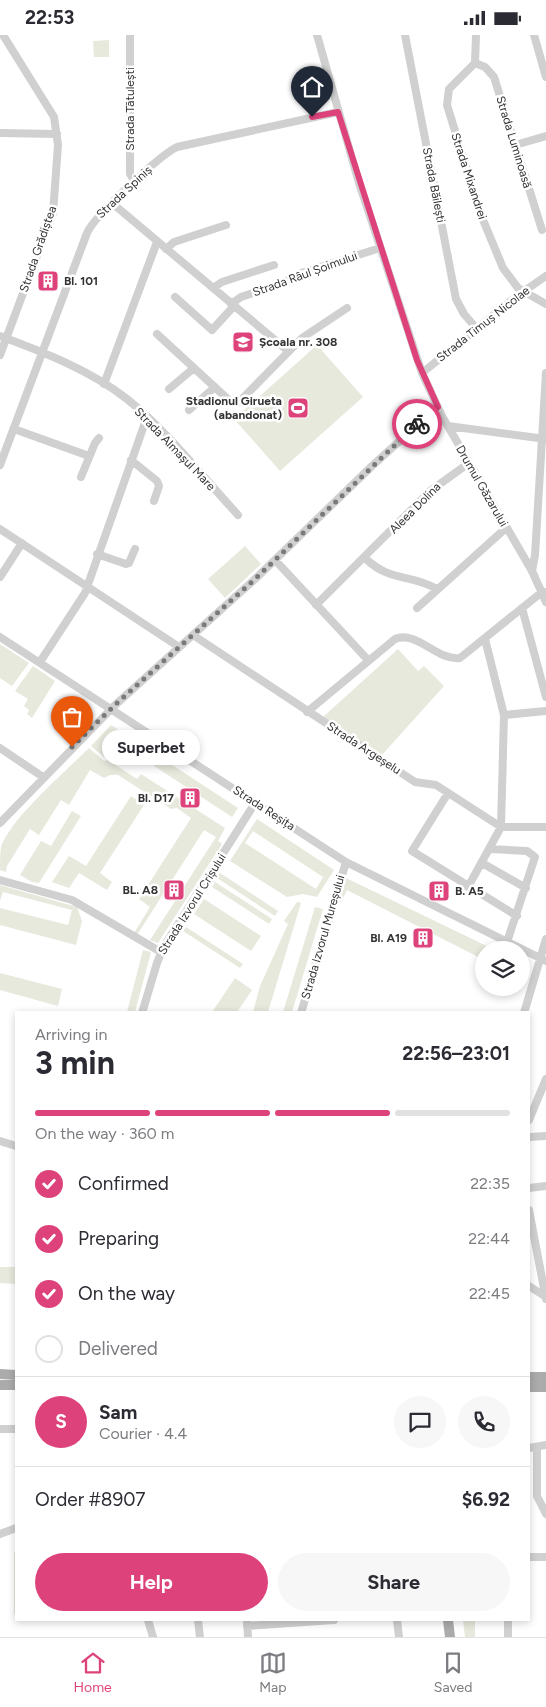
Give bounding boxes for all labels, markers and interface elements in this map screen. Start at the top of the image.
text: 22:53 [25,6,74,29]
pin [291,66,333,117]
street label: Strada Tătulești [123,67,137,151]
icon: home [298,73,326,101]
street label: Strada Luminoasă [493,94,535,190]
street label: Strada Mixandrei [448,131,490,221]
street label: Strada Băilești [420,146,448,224]
street label: Strada Spiniș [93,163,155,221]
street label: Strada Grădiștea [17,204,59,294]
street label: Strada Râul Șoimului [251,249,359,299]
building icon: Bl. 101 [36,269,60,293]
place label: Bl. 101 [64,274,98,288]
street label: Strada Timuș Nicolae [434,283,533,365]
school or university icon: Școala nr. 308 [231,330,255,354]
place label: Școala nr. 308 [259,335,337,349]
place label: Stadionul Girueta (abandonat) [186,394,282,422]
sports icon: Stadionul Girueta (abandonat) [286,396,310,420]
courier [392,399,442,449]
street label: Strada Almașul Mare [132,405,219,494]
icon: bike [403,410,431,438]
street label: Drumul Găzarului [453,443,511,529]
street label: Aleea Dolina [387,480,443,536]
pin [51,696,93,747]
icon: bag [58,703,86,731]
street label: Strada Argeșelu [324,719,404,777]
callout: Superbet [102,729,200,765]
text: Superbet [117,738,185,757]
street label: Strada Reșița [230,783,298,833]
building icon: Bl. D17 [178,786,202,810]
place label: Bl. D17 [138,791,174,805]
street label: Strada Izvorul Crișului [155,851,229,957]
street label: Strada Izvorul Mureșului [299,873,347,1001]
building icon: BL. A8 [162,878,186,902]
building icon: B. A5 [427,879,451,903]
place label: BL. A8 [122,883,158,897]
place label: B. A5 [455,884,484,898]
building icon: Bl. A19 [411,926,435,950]
place label: Bl. A19 [370,931,407,945]
map controls [475,941,530,996]
button: layers [475,941,530,996]
text: Arriving in [35,1025,107,1044]
text: 22:56–23:01 [402,1042,510,1065]
text: 3 min [35,1044,115,1082]
text: On the way · 360 m [35,1124,174,1143]
icon: check [35,1170,63,1198]
text: Confirmed [78,1172,169,1195]
text: 22:35 [470,1174,510,1193]
icon: check [35,1225,63,1253]
text: Preparing [78,1227,159,1250]
text: 22:44 [468,1229,510,1248]
icon: check [35,1280,63,1308]
text: On the way [78,1282,175,1305]
text: 22:45 [469,1284,510,1303]
text: Delivered [78,1337,158,1360]
button: chat [394,1396,446,1448]
button: phone [458,1396,510,1448]
text: Sam [99,1401,137,1424]
text: S [55,1410,67,1433]
text: Courier · 4.4 [99,1424,187,1443]
text: Order #8907 [35,1488,146,1511]
text: $6.92 [462,1488,510,1511]
button: Help [35,1553,268,1611]
button: Share [278,1553,510,1611]
tab: Home [74,1649,112,1696]
tab: Map [259,1649,287,1696]
tab: Saved [434,1649,472,1696]

